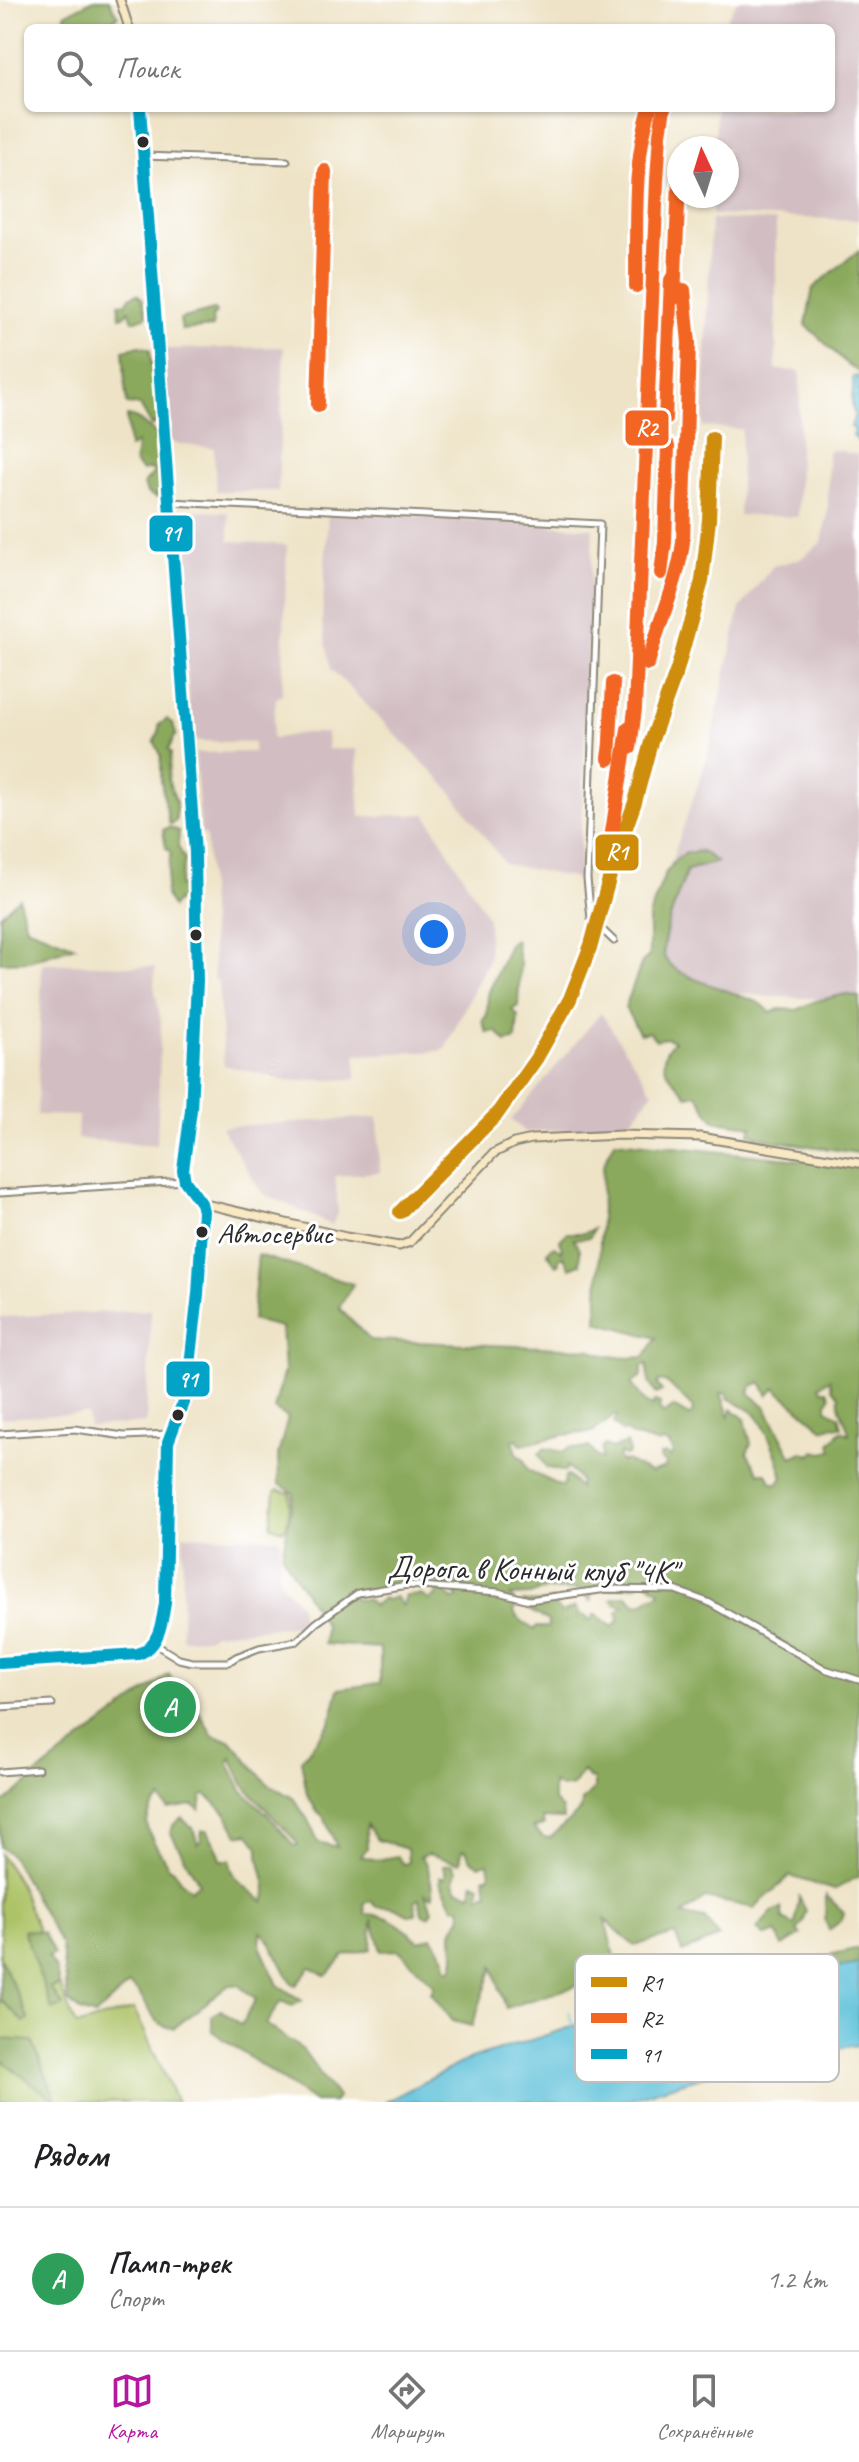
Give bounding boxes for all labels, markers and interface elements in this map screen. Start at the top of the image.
search box [24,24,835,112]
icon: search [52,46,96,90]
text: Поиск [116,49,179,87]
unlabelled marker [135,134,151,150]
north arrow [667,136,739,208]
line badge: R2 [624,409,670,447]
text: R2 [636,415,660,443]
line badge: 91 [148,514,194,553]
text: 91 [161,520,183,548]
line badge: R1 [594,833,640,872]
text: R1 [606,839,630,867]
your location [414,914,454,954]
unlabelled marker [188,927,204,943]
place label: Автосервис [217,1214,334,1252]
marker: Автосервис [194,1224,210,1240]
line badge: 91 [165,1360,211,1398]
text: 91 [178,1366,200,1394]
unlabelled marker [170,1407,186,1423]
street label: Дорога в Конный клуб "4К" [387,1546,684,1593]
pin: A [144,1677,196,1737]
legend [575,1954,839,2082]
text: R1 [641,1969,664,1997]
text: R2 [641,2005,665,2033]
text: 91 [641,2041,662,2069]
text: Рядом [32,2133,108,2176]
text: Памп-трек [108,2244,231,2282]
text: A [51,2263,65,2296]
text: 1.2 km [767,2263,827,2296]
text: Спорт [108,2282,164,2315]
tab: Карта [107,2369,157,2445]
tab: Маршрут [371,2369,443,2445]
tab: Сохранённые [657,2369,752,2445]

